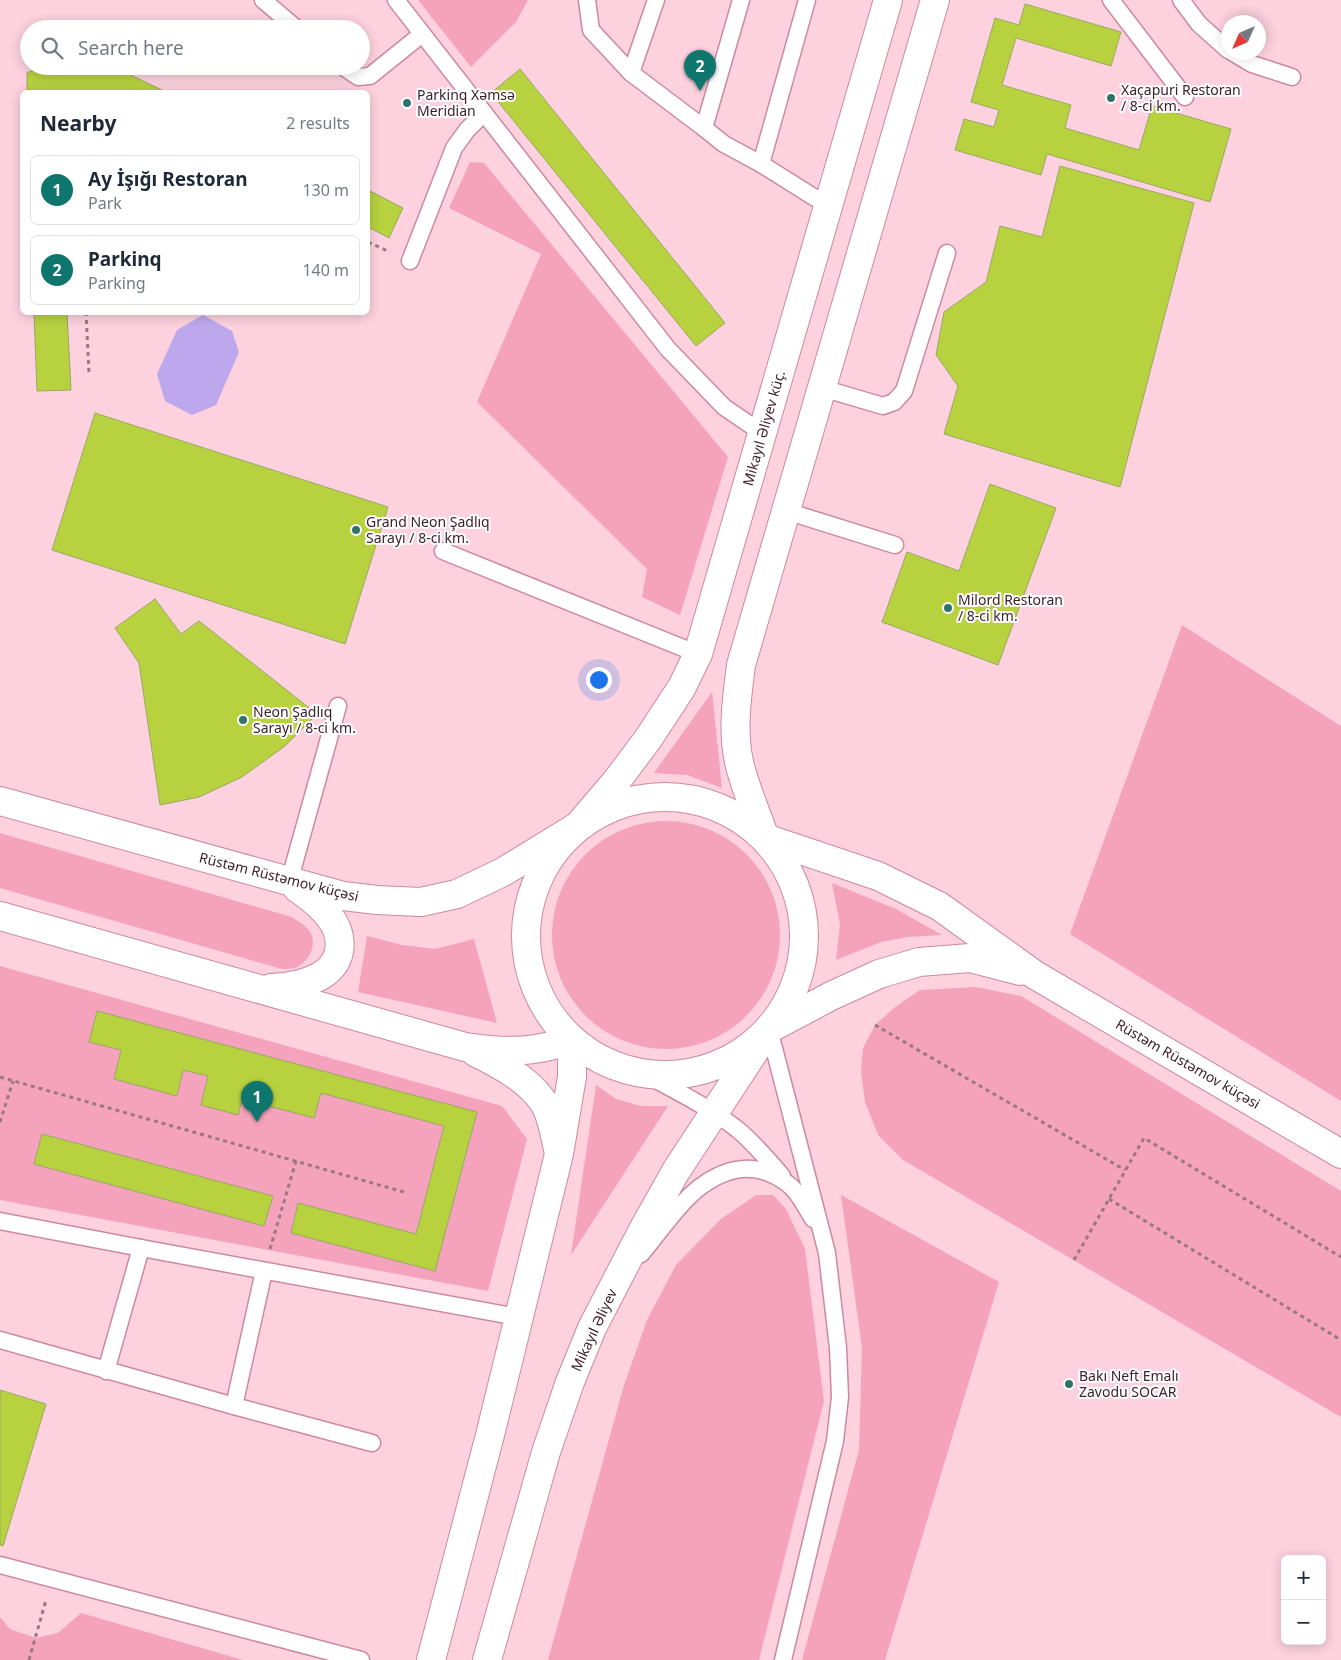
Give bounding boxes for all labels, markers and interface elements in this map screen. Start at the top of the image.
north arrow [1221,15,1266,60]
search box [20,20,370,75]
icon: search [38,34,66,62]
text: Search here [78,35,184,61]
pin: 2 [684,50,716,91]
place label: Xaçapuri Restoran / 8-ci km. [1121,80,1241,115]
place label: Parkinq Xəmsə Meridian [417,85,515,120]
marker: Xaçapuri Restoran / 8-ci km. [1105,92,1117,104]
marker: Parkinq Xəmsə Meridian [401,97,413,109]
text: Nearby [40,109,116,137]
text: 2 results [286,112,350,134]
text: Ay İşığı Restoran [88,166,248,192]
text: 1 [52,179,62,201]
text: 130 m [302,179,349,201]
text: Park [88,192,122,214]
text: Parkinq [88,246,162,272]
text: 2 [52,259,62,281]
text: 140 m [302,259,349,281]
text: Parking [88,272,146,294]
street label: Mikayıl Əliyev küç. [738,368,789,488]
place label: Grand Neon Şadlıq Sarayı / 8-ci km. [366,512,490,547]
marker: Grand Neon Şadlıq Sarayı / 8-ci km. [350,524,362,536]
place label: Milord Restoran / 8-ci km. [958,590,1063,625]
marker: Milord Restoran / 8-ci km. [942,602,954,614]
your location [586,667,612,693]
place label: Neon Şadlıq Sarayı / 8-ci km. [253,702,356,737]
marker: Neon Şadlıq Sarayı / 8-ci km. [237,714,249,726]
street label: Rüstəm Rüstəmov küçəsi [197,847,361,906]
street label: Rüstəm Rüstəmov küçəsi [1113,1014,1264,1113]
pin: 1 [241,1081,273,1122]
street label: Mikayıl Əliyev [566,1285,621,1374]
place label: Bakı Neft Emalı Zavodu SOCAR [1079,1366,1179,1401]
marker: Bakı Neft Emalı Zavodu SOCAR [1063,1378,1075,1390]
map controls [1281,1555,1326,1645]
button: + [1281,1555,1326,1600]
button: − [1281,1600,1326,1645]

